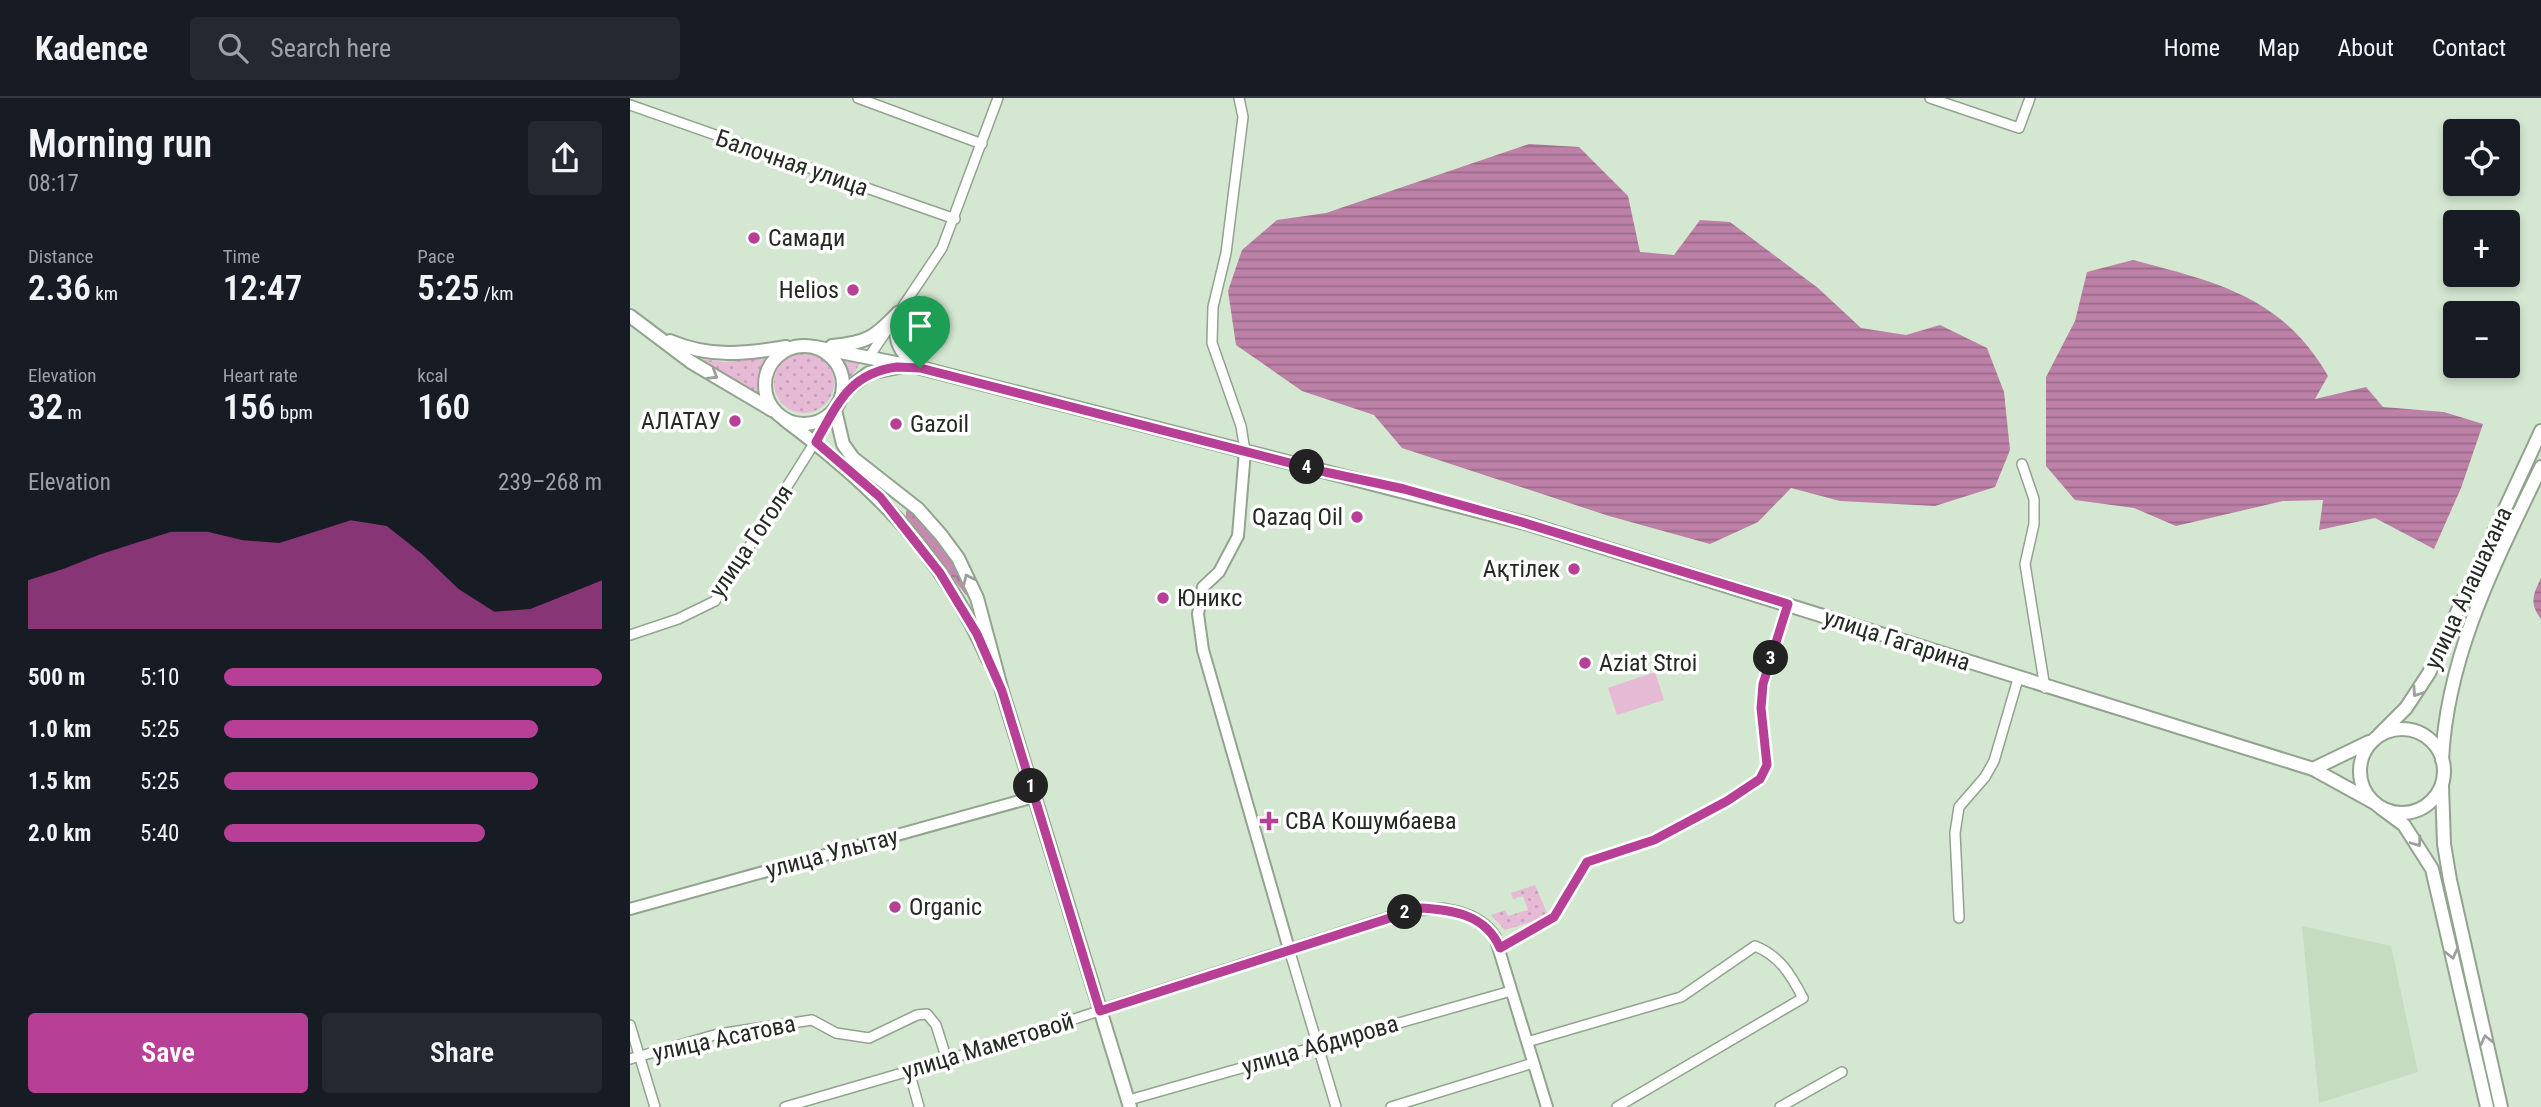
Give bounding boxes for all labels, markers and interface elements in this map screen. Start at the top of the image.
search box [190,17,680,80]
text: Kadence [35,29,148,68]
icon: search [214,29,252,67]
text: Search here [270,33,391,63]
text: Home [2164,34,2220,62]
text: Map [2258,34,2300,62]
text: About [2338,34,2394,62]
text: Contact [2432,34,2506,62]
map controls [2443,119,2520,378]
button: locate [2443,119,2520,196]
button: share [528,121,602,195]
text: Morning run [28,122,212,166]
street label: Балочная улица [712,124,872,202]
text: 08:17 [28,170,79,197]
button: + [2443,210,2520,287]
place label: Самади [768,224,845,252]
marker: Самади [746,230,762,246]
text: Distance [28,245,93,268]
text: Time [223,245,260,268]
text: Pace [417,245,455,268]
text: 2.36 [28,268,91,309]
text: 12:47 [223,268,302,309]
text: 5:25 [417,268,479,309]
place label: Helios [779,276,839,304]
text: km [91,282,118,305]
text: /km [479,282,514,305]
marker: Helios [845,282,861,298]
pin [890,296,950,368]
button: − [2443,301,2520,378]
icon: arrive [901,307,939,345]
text: Elevation [28,364,96,387]
text: Heart rate [223,364,298,387]
text: kcal [417,364,448,387]
one-way arrow [705,367,718,380]
text: 32 [28,387,63,428]
text: 156 [223,387,275,428]
text: 160 [417,387,470,428]
text: m [63,401,82,424]
text: bpm [275,401,313,424]
place label: АЛАТАУ [641,407,721,435]
place label: Gazoil [910,410,969,438]
marker: АЛАТАУ [727,413,743,429]
marker: Gazoil [888,416,904,432]
pin: 4 [1290,450,1324,484]
text: 4 [1302,455,1311,478]
text: Elevation [28,469,111,496]
text: 239–268 m [498,469,602,496]
street label: улица Гоголя [703,479,799,603]
place label: Qazaq Oil [1252,503,1343,531]
street label: улица Алашахана [2418,503,2518,673]
marker: Qazaq Oil [1349,509,1365,525]
place label: Ақтілек [1483,555,1560,583]
marker: Ақтілек [1566,561,1582,577]
one-way arrow [962,574,976,586]
place label: Юникс [1177,584,1242,612]
marker: Юникс [1155,590,1171,606]
street label: улица Гагарина [1820,603,1974,677]
pin: 3 [1754,640,1788,676]
text: 3 [1766,646,1775,669]
place label: Aziat Stroi [1599,649,1697,677]
marker: Aziat Stroi [1577,655,1593,671]
text: 500 m [28,664,85,691]
text: 5:10 [140,664,179,691]
one-way arrow [2413,684,2426,697]
text: 1.0 km [28,716,91,743]
text: 5:25 [140,716,179,743]
text: 1.5 km [28,768,91,795]
text: 5:25 [140,768,179,795]
pin: 1 [1014,768,1048,804]
text: 1 [1026,774,1035,797]
place label: СВА Кошумбаева [1285,807,1457,835]
marker: СВА Кошумбаева [1259,811,1279,831]
text: 2.0 km [28,820,91,847]
text: 5:40 [140,820,179,847]
street label: улица Улытау [763,822,901,884]
one-way arrow [2409,834,2421,847]
place label: Organic [909,893,982,921]
pin: 2 [1388,894,1422,930]
marker: Organic [887,899,903,915]
text: 2 [1400,900,1409,923]
one-way arrow [2444,948,2458,960]
street label: улица Маметовой [899,1007,1077,1085]
street label: улица Асатова [650,1009,798,1067]
street label: улица Абдирова [1239,1009,1401,1081]
button: Save [28,1013,308,1093]
button: Share [322,1013,602,1093]
one-way arrow [2480,1034,2494,1046]

